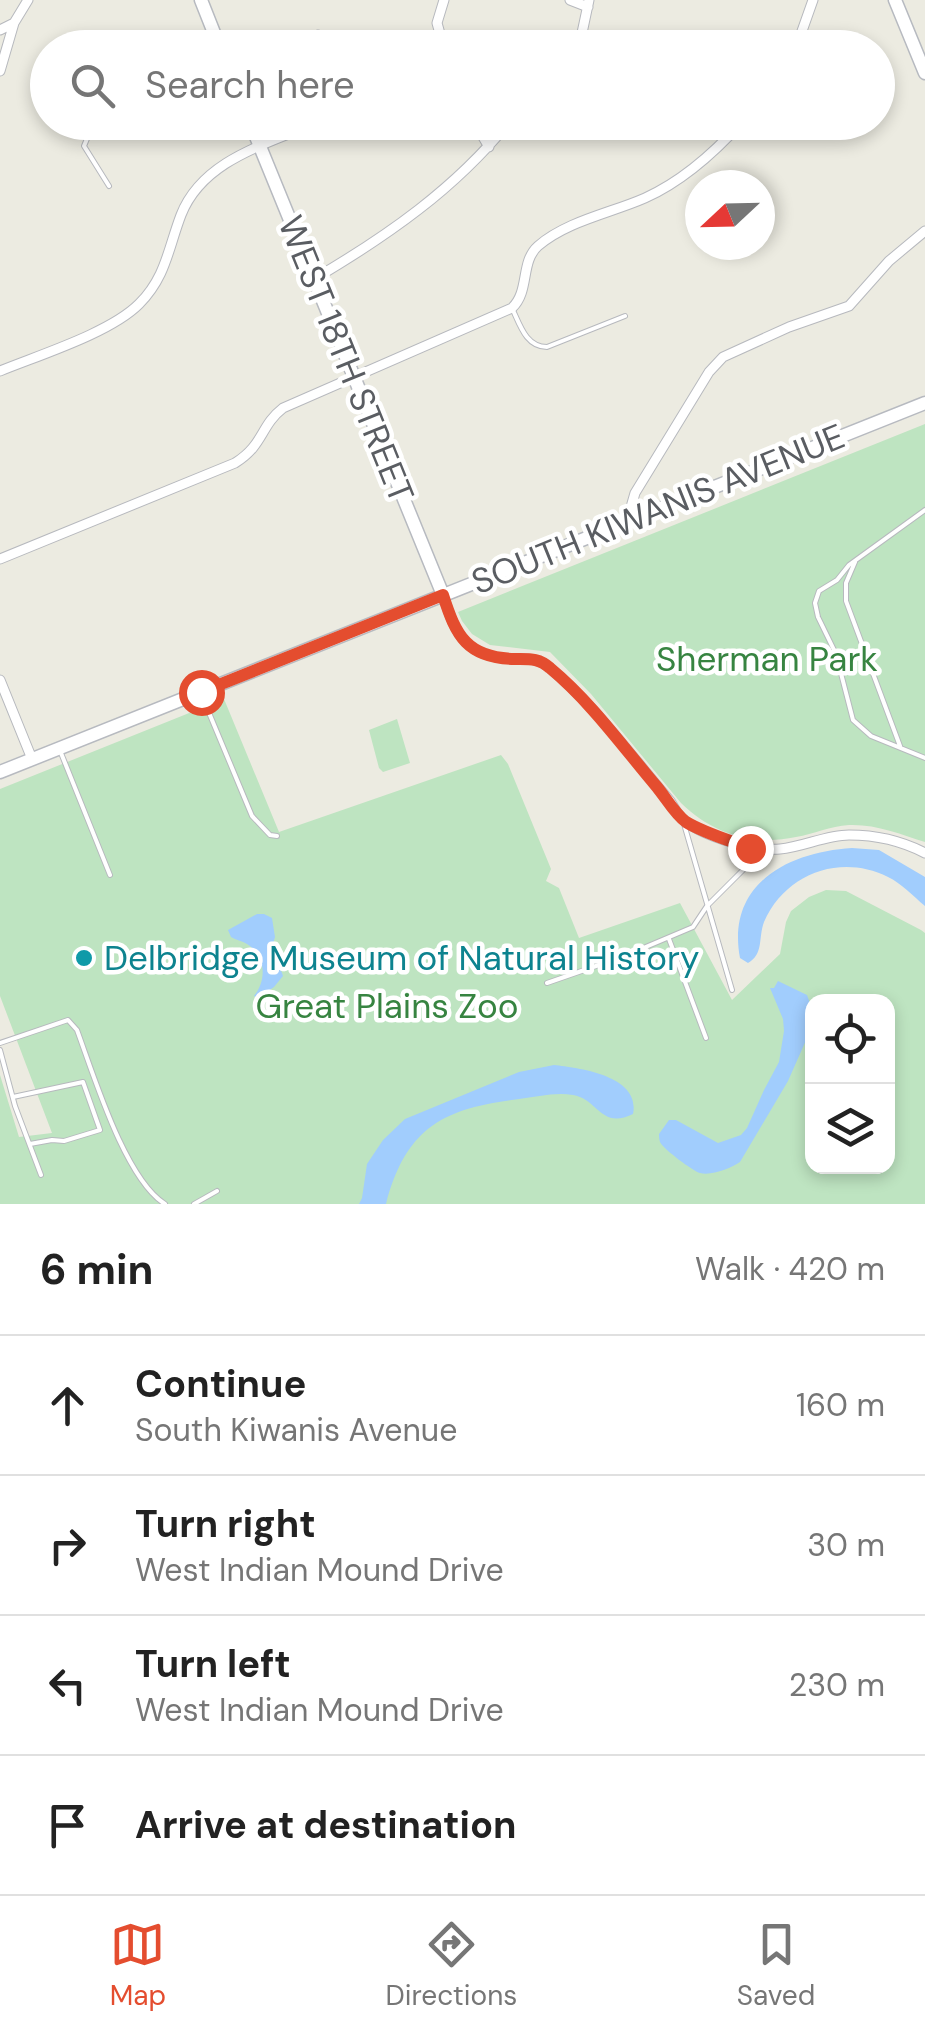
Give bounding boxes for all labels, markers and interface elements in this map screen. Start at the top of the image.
search box [30,30,895,140]
icon: search [65,58,120,113]
text: Search here [145,60,355,110]
north arrow [685,170,775,260]
street label: WEST 18TH STREET [267,209,425,509]
street label: SOUTH KIWANIS AVENUE [465,413,851,605]
park label: Sherman Park [656,636,878,682]
route start [179,670,225,716]
route end [728,826,774,872]
place label: Delbridge Museum of Natural History [104,935,700,981]
marker: Delbridge Museum of Natural History [73,947,95,969]
park label: Great Plains Zoo [255,983,519,1029]
map controls [805,994,895,1174]
button: locate [805,994,895,1084]
button: layers [805,1084,895,1174]
text: 6 min [40,1242,153,1297]
text: Walk · 420 m [695,1248,885,1290]
text: Continue [135,1359,306,1409]
icon: ahead [40,1378,95,1433]
text: 160 m [796,1384,885,1426]
text: South Kiwanis Avenue [135,1409,457,1451]
text: Turn right [135,1499,316,1549]
icon: right [40,1518,95,1573]
text: 30 m [807,1524,885,1566]
text: West Indian Mound Drive [135,1549,504,1591]
text: Turn left [135,1639,291,1689]
icon: left [40,1658,95,1713]
text: 230 m [789,1664,885,1706]
text: West Indian Mound Drive [135,1689,504,1731]
icon: arrive [40,1798,95,1853]
text: Arrive at destination [135,1800,517,1850]
tab: Map [110,1917,166,2014]
tab: Directions [386,1917,517,2014]
tab: Saved [737,1917,815,2014]

